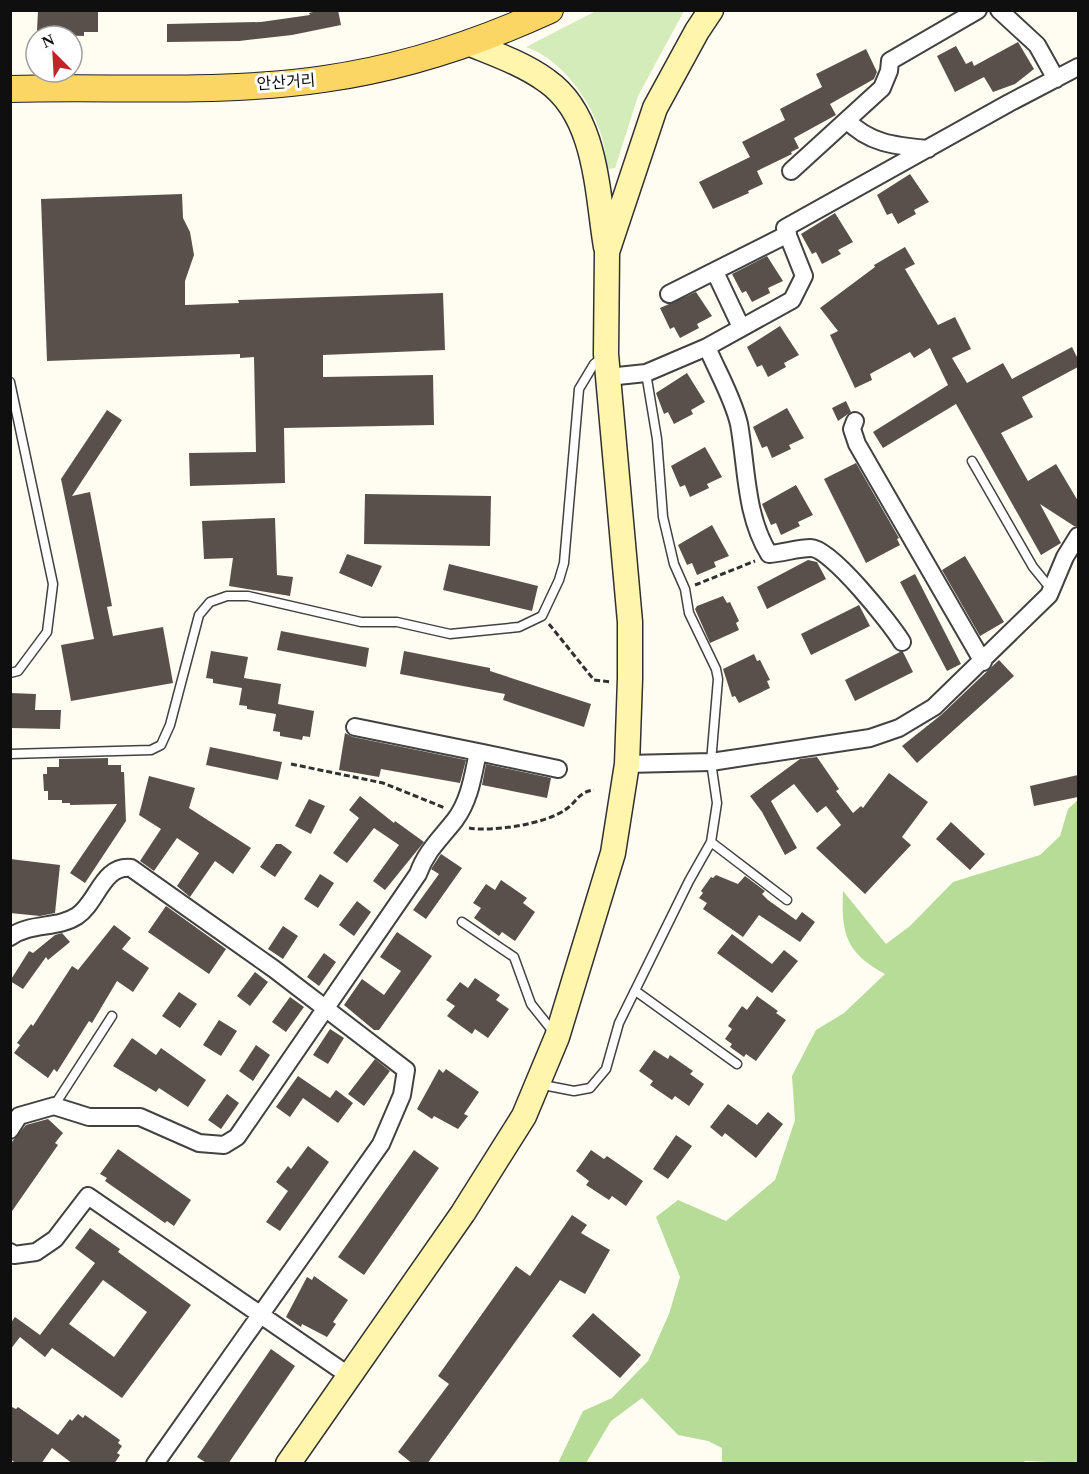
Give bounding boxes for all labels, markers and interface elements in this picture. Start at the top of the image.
north arrow [24,24,84,84]
text: N [39,30,57,51]
street label: 안산거리 [256,71,316,93]

